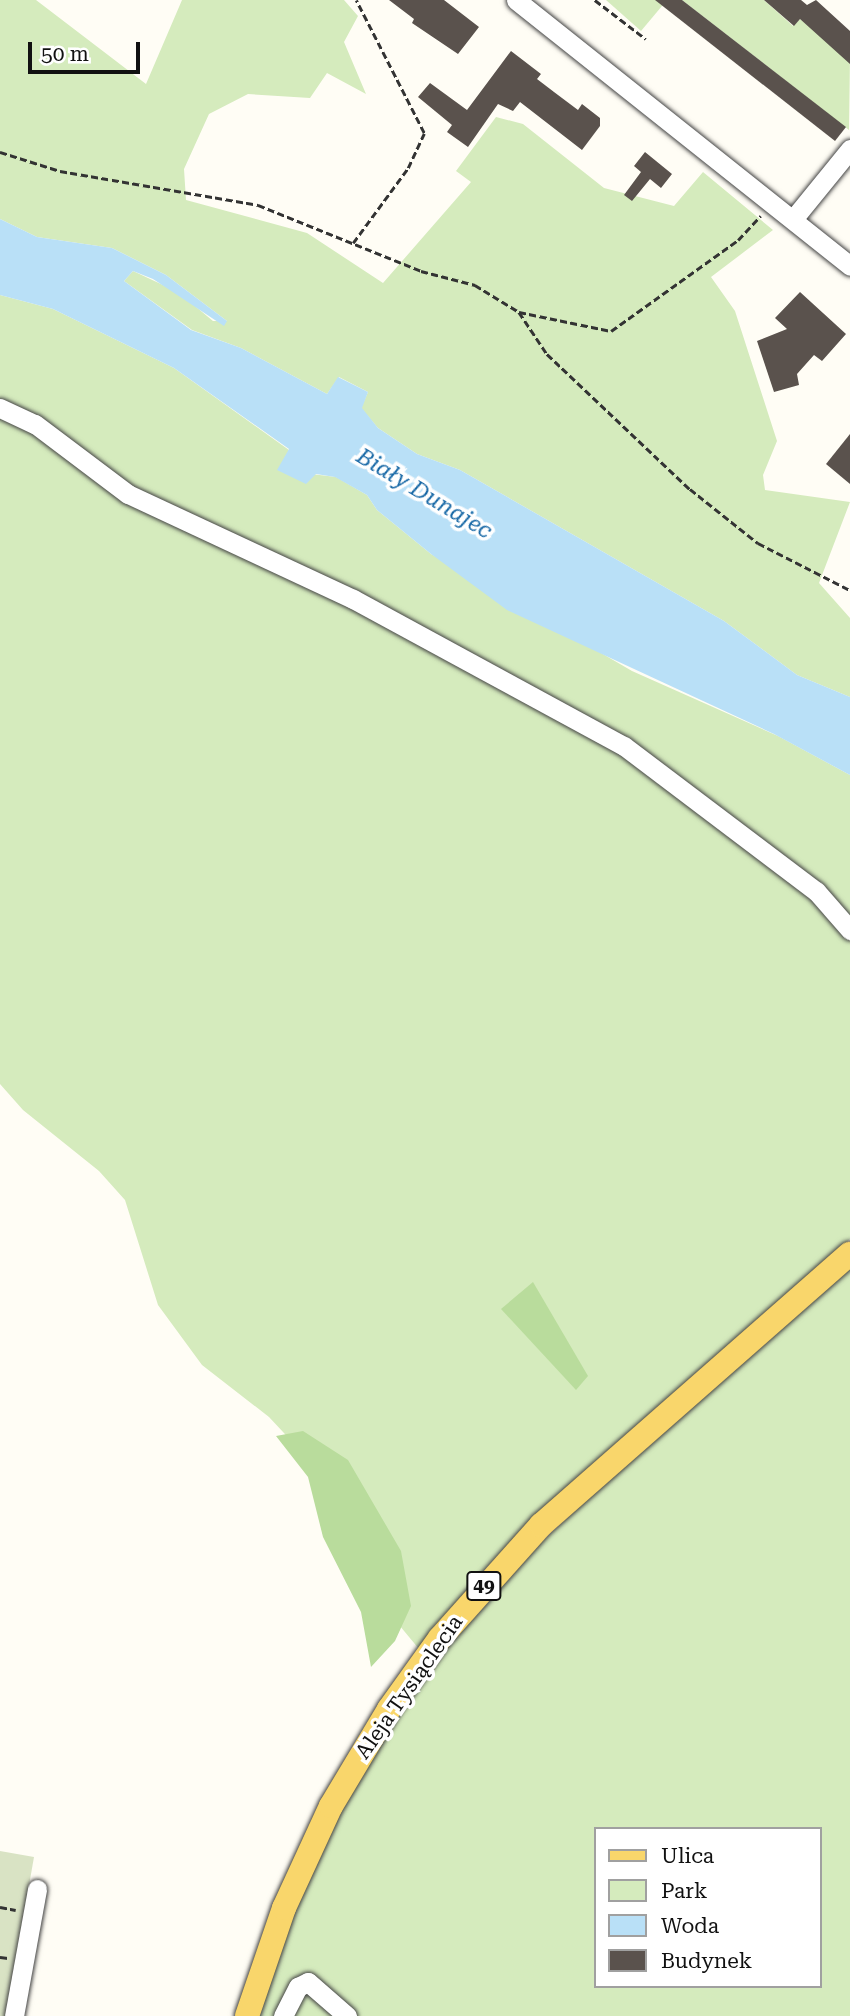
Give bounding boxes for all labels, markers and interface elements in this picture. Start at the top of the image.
scale bar [32,28,144,72]
text: 50 m [41,42,89,66]
water label: Biały Dunajec [351,443,497,545]
road number: 49 [465,1570,503,1602]
street label: Aleja Tysiąclecia [350,1610,468,1764]
legend [594,1827,822,1988]
text: Ulica [661,1844,714,1868]
text: Park [661,1879,707,1903]
text: Woda [661,1914,719,1938]
text: Budynek [661,1949,752,1973]

